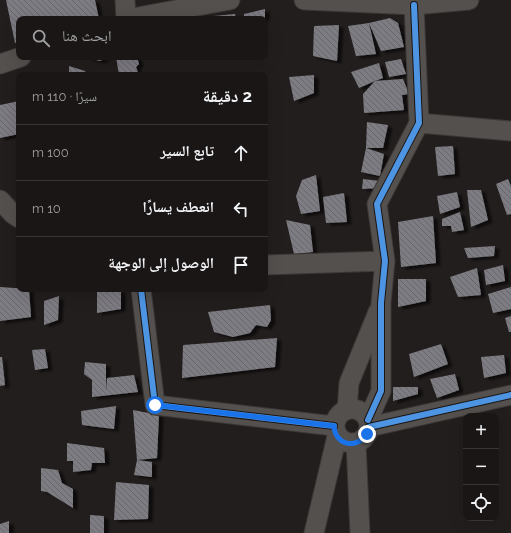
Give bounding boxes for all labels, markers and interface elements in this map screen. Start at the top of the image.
search box [16,16,268,60]
icon: search [30,27,52,49]
text: ابحث هنا [62,27,112,45]
text: 2 دقيقة [203,86,252,106]
text: سيرًا · 110 m [32,89,97,104]
text: تابع السير [160,142,214,160]
icon: ahead [230,142,252,164]
text: 100 m [32,145,69,160]
text: انعطف يسارًا [142,198,214,216]
icon: left [230,198,252,220]
text: 10 m [32,201,61,216]
text: الوصول إلى الوجهة [108,254,214,272]
icon: arrive [230,254,252,276]
route start [146,396,164,414]
map controls [463,413,499,521]
button: + [463,413,499,449]
route end [358,425,376,443]
button: − [463,449,499,485]
button: locate [463,485,499,521]

